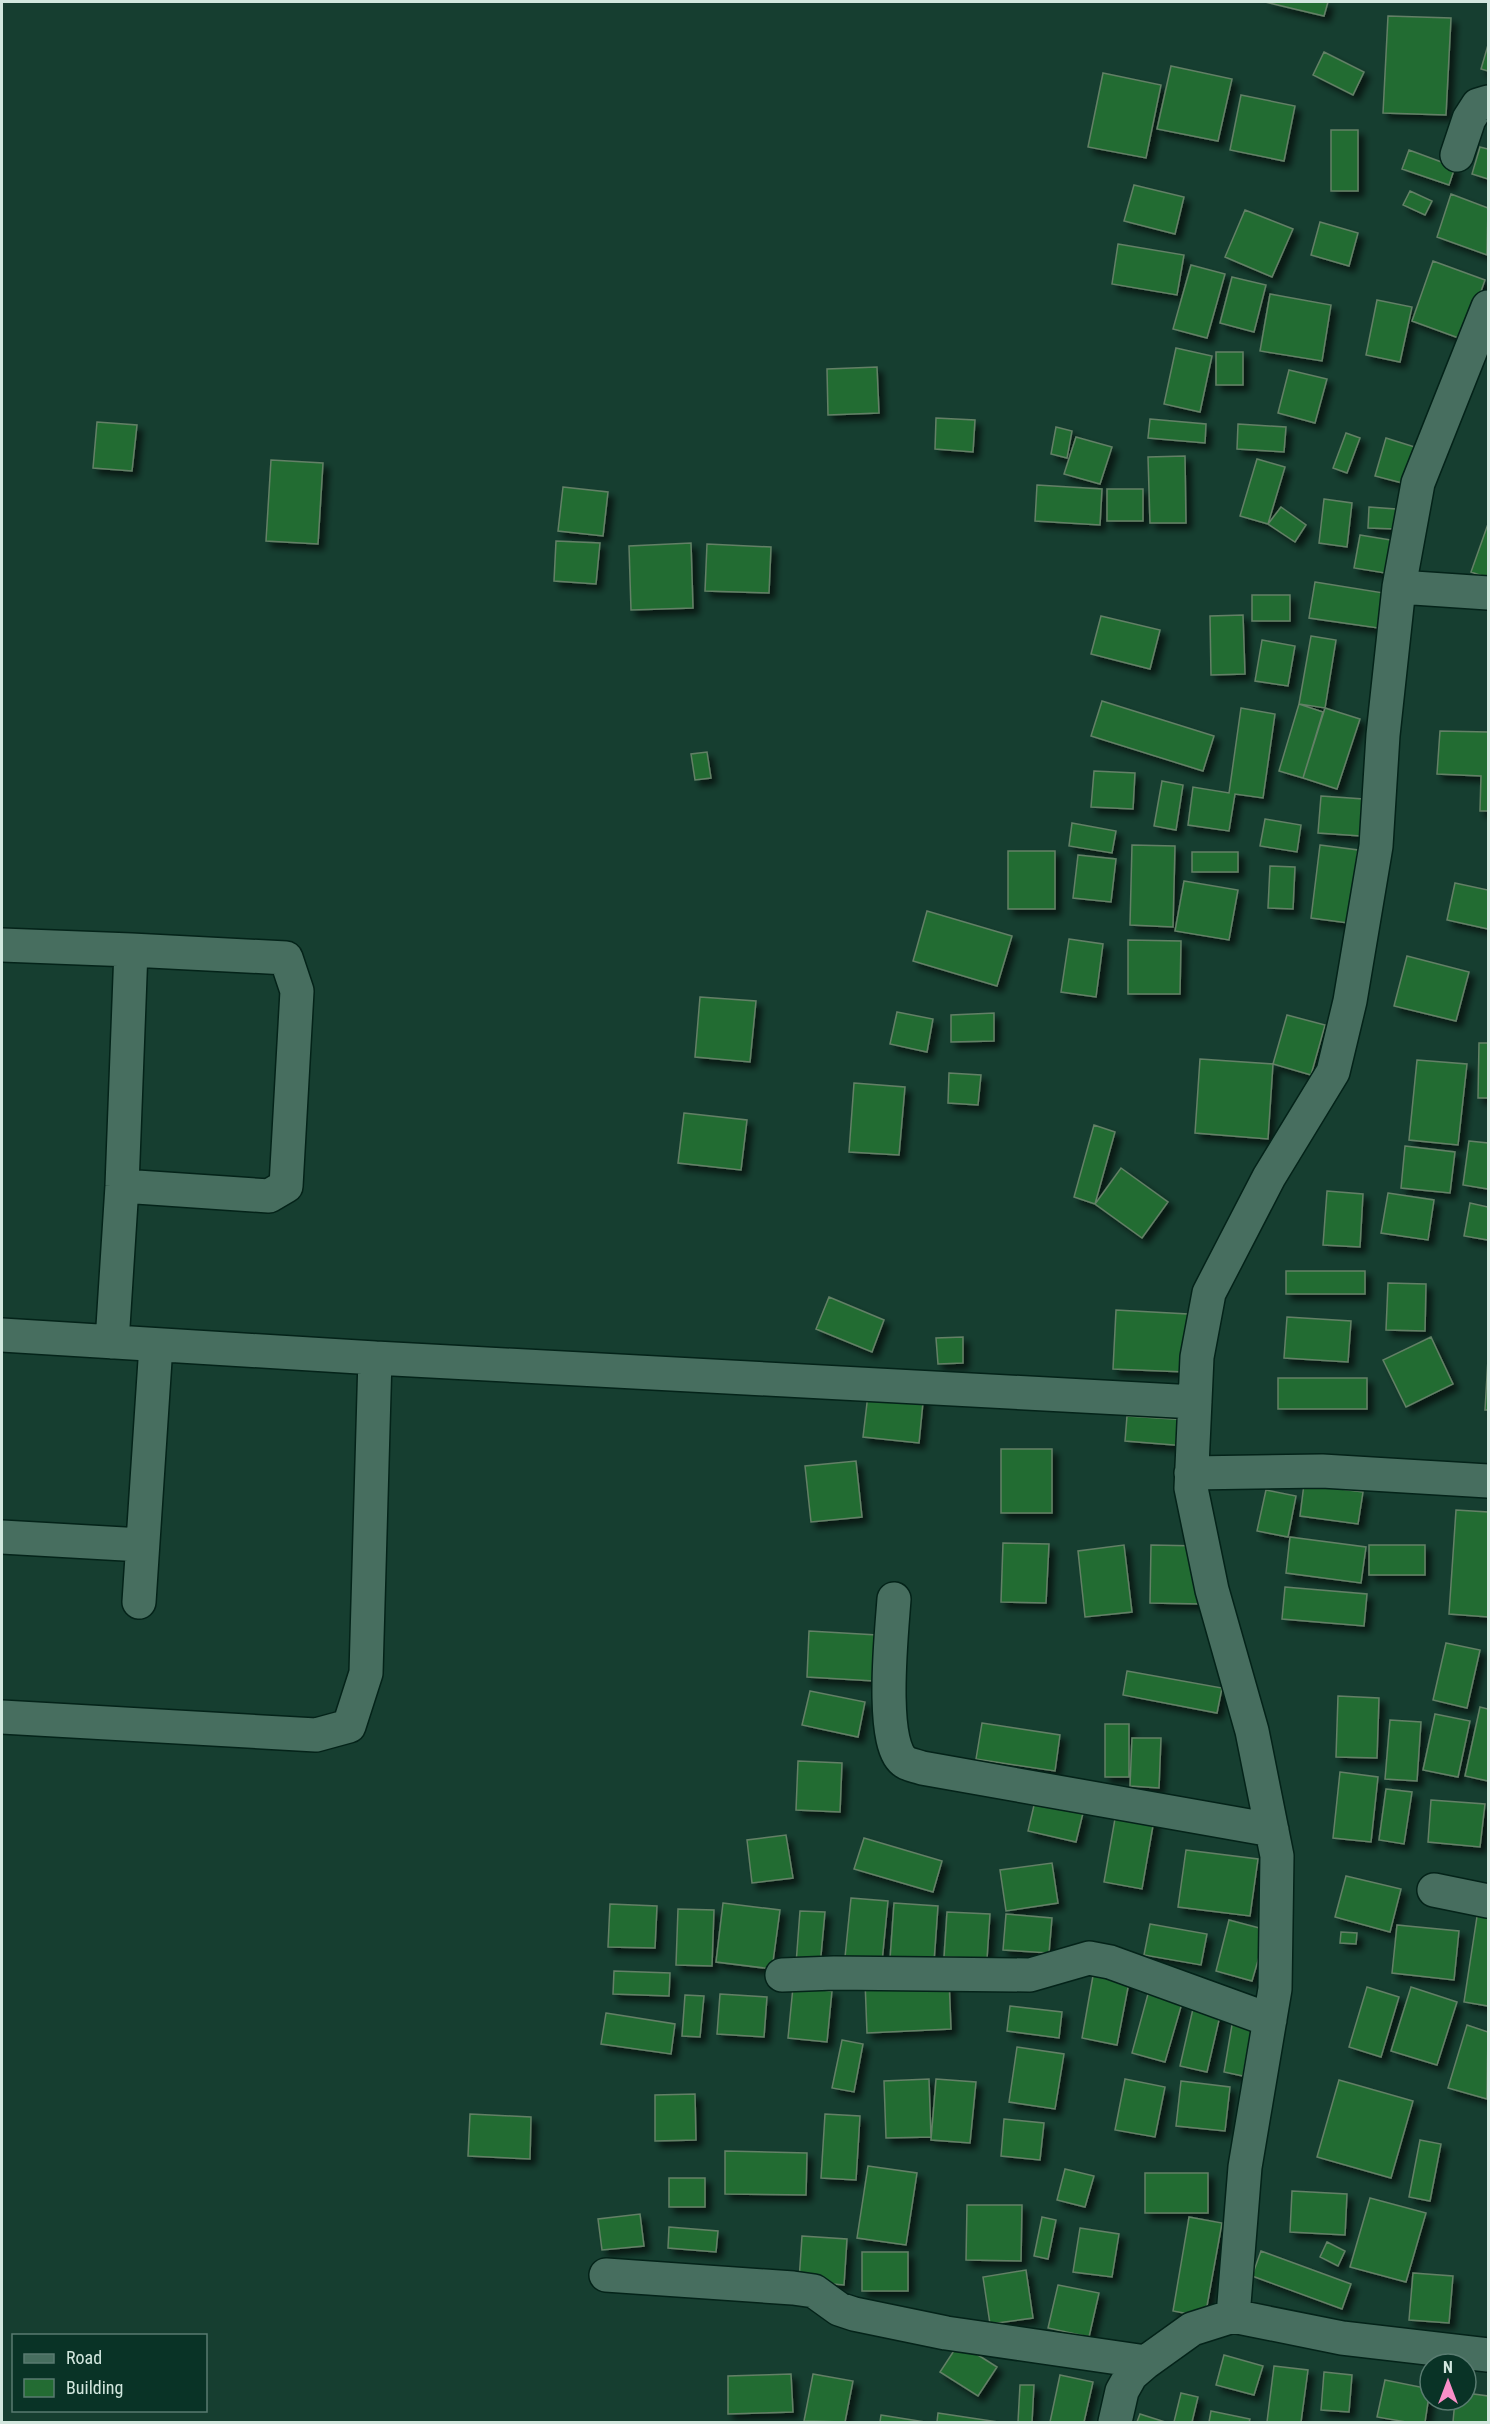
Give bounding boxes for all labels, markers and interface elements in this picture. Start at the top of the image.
legend [12,2334,207,2412]
text: Road [66,2347,102,2368]
north arrow [1418,2352,1478,2412]
text: N [1443,2358,1453,2377]
text: Building [66,2377,123,2398]

